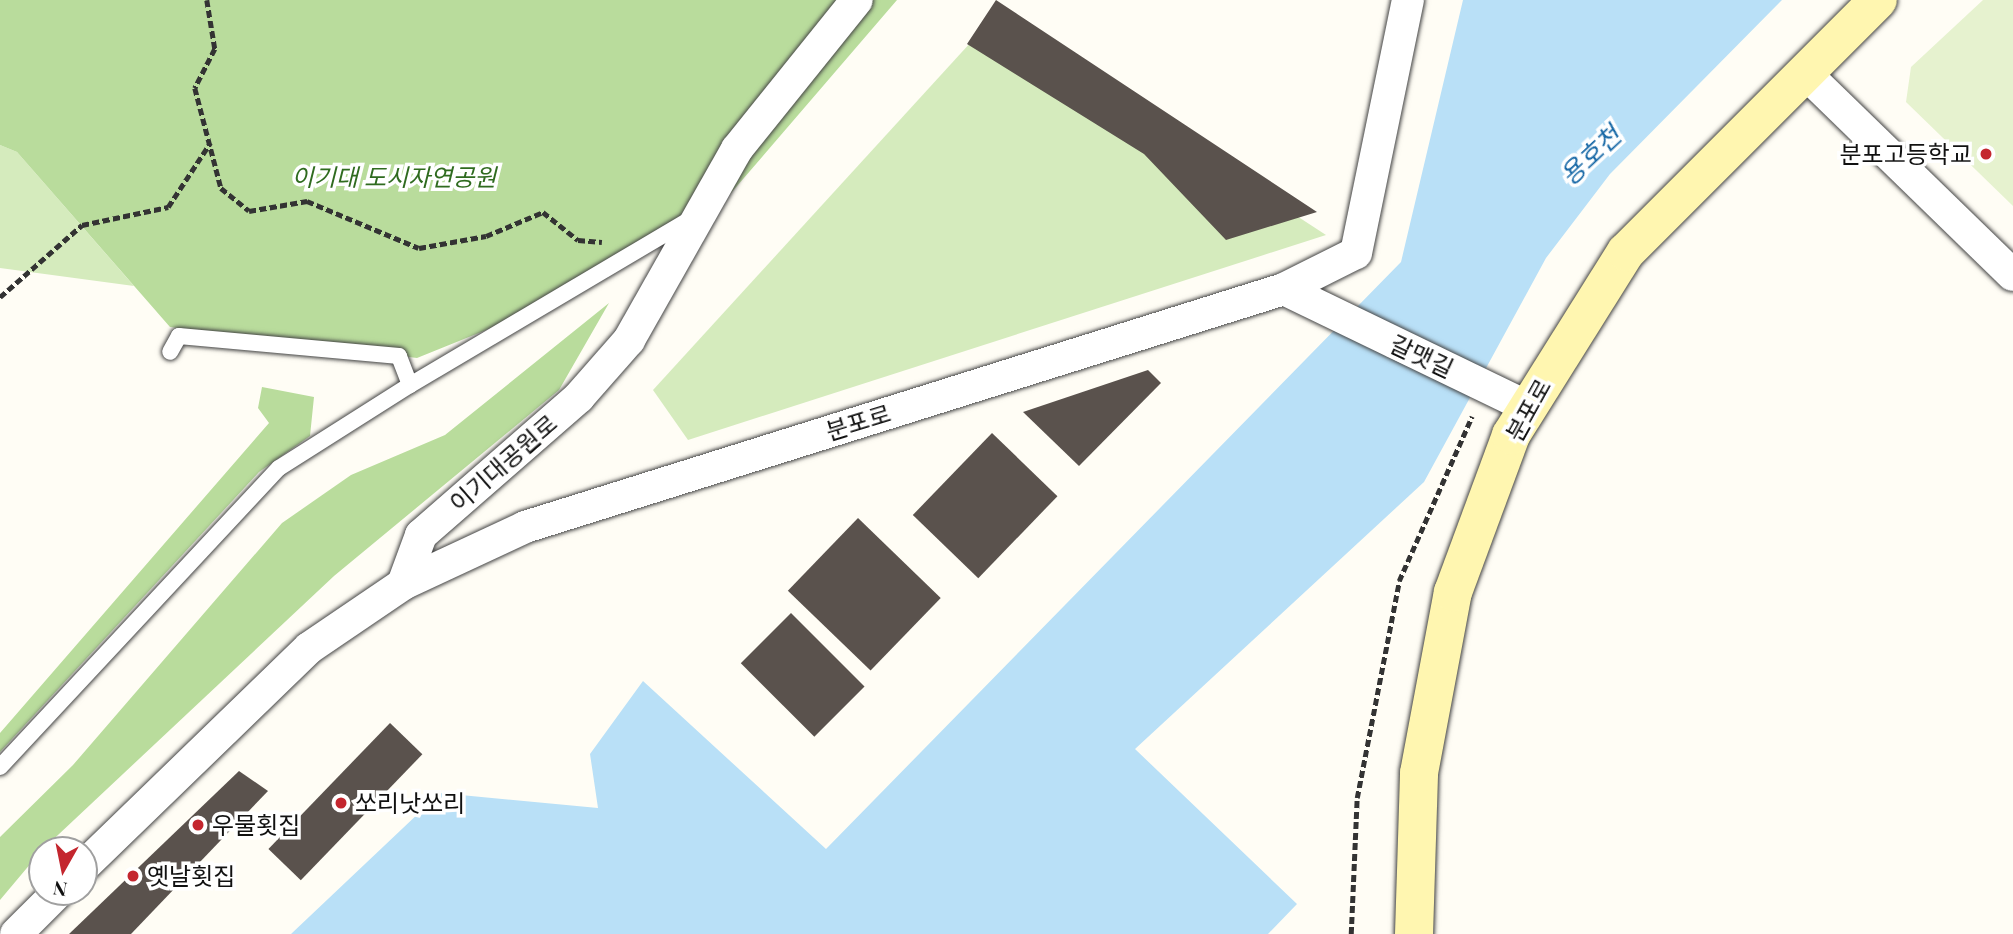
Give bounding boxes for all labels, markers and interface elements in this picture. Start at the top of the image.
water label: 용호천 [1553,119,1627,191]
place label: 분포고등학교 [1840,140,1972,168]
marker: 분포고등학교 [1978,146,1994,162]
park label: 이기대 도시자연공원 [292,163,496,191]
street label: 갈맷길 [1386,329,1458,383]
street label: 분포로 [1499,374,1557,446]
street label: 분포로 [822,399,894,445]
street label: 이기대공원로 [444,409,562,517]
place label: 쏘리낫쏘리 [355,789,465,817]
marker: 쏘리낫쏘리 [333,795,349,811]
place label: 우물횟집 [212,811,300,839]
marker: 우물횟집 [190,817,206,833]
north arrow [28,836,98,906]
place label: 옛날횟집 [147,862,235,890]
marker: 옛날횟집 [125,868,141,884]
text: N [51,876,69,904]

